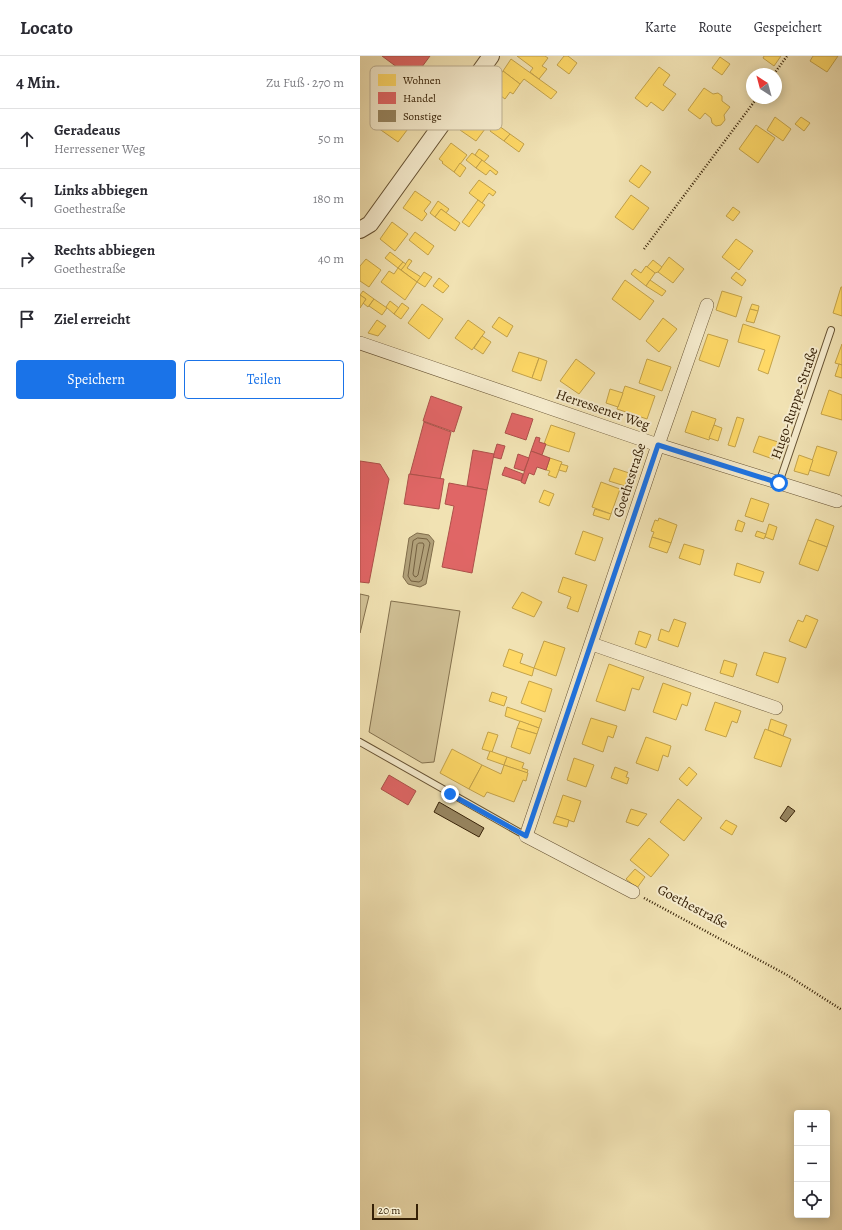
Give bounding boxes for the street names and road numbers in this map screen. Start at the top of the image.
street label: Hugo-Ruppe-Straße [766,345,823,462]
street label: Herressener Weg [553,385,652,434]
street label: Goethestraße [609,440,650,520]
street label: Goethestraße [654,880,731,933]

